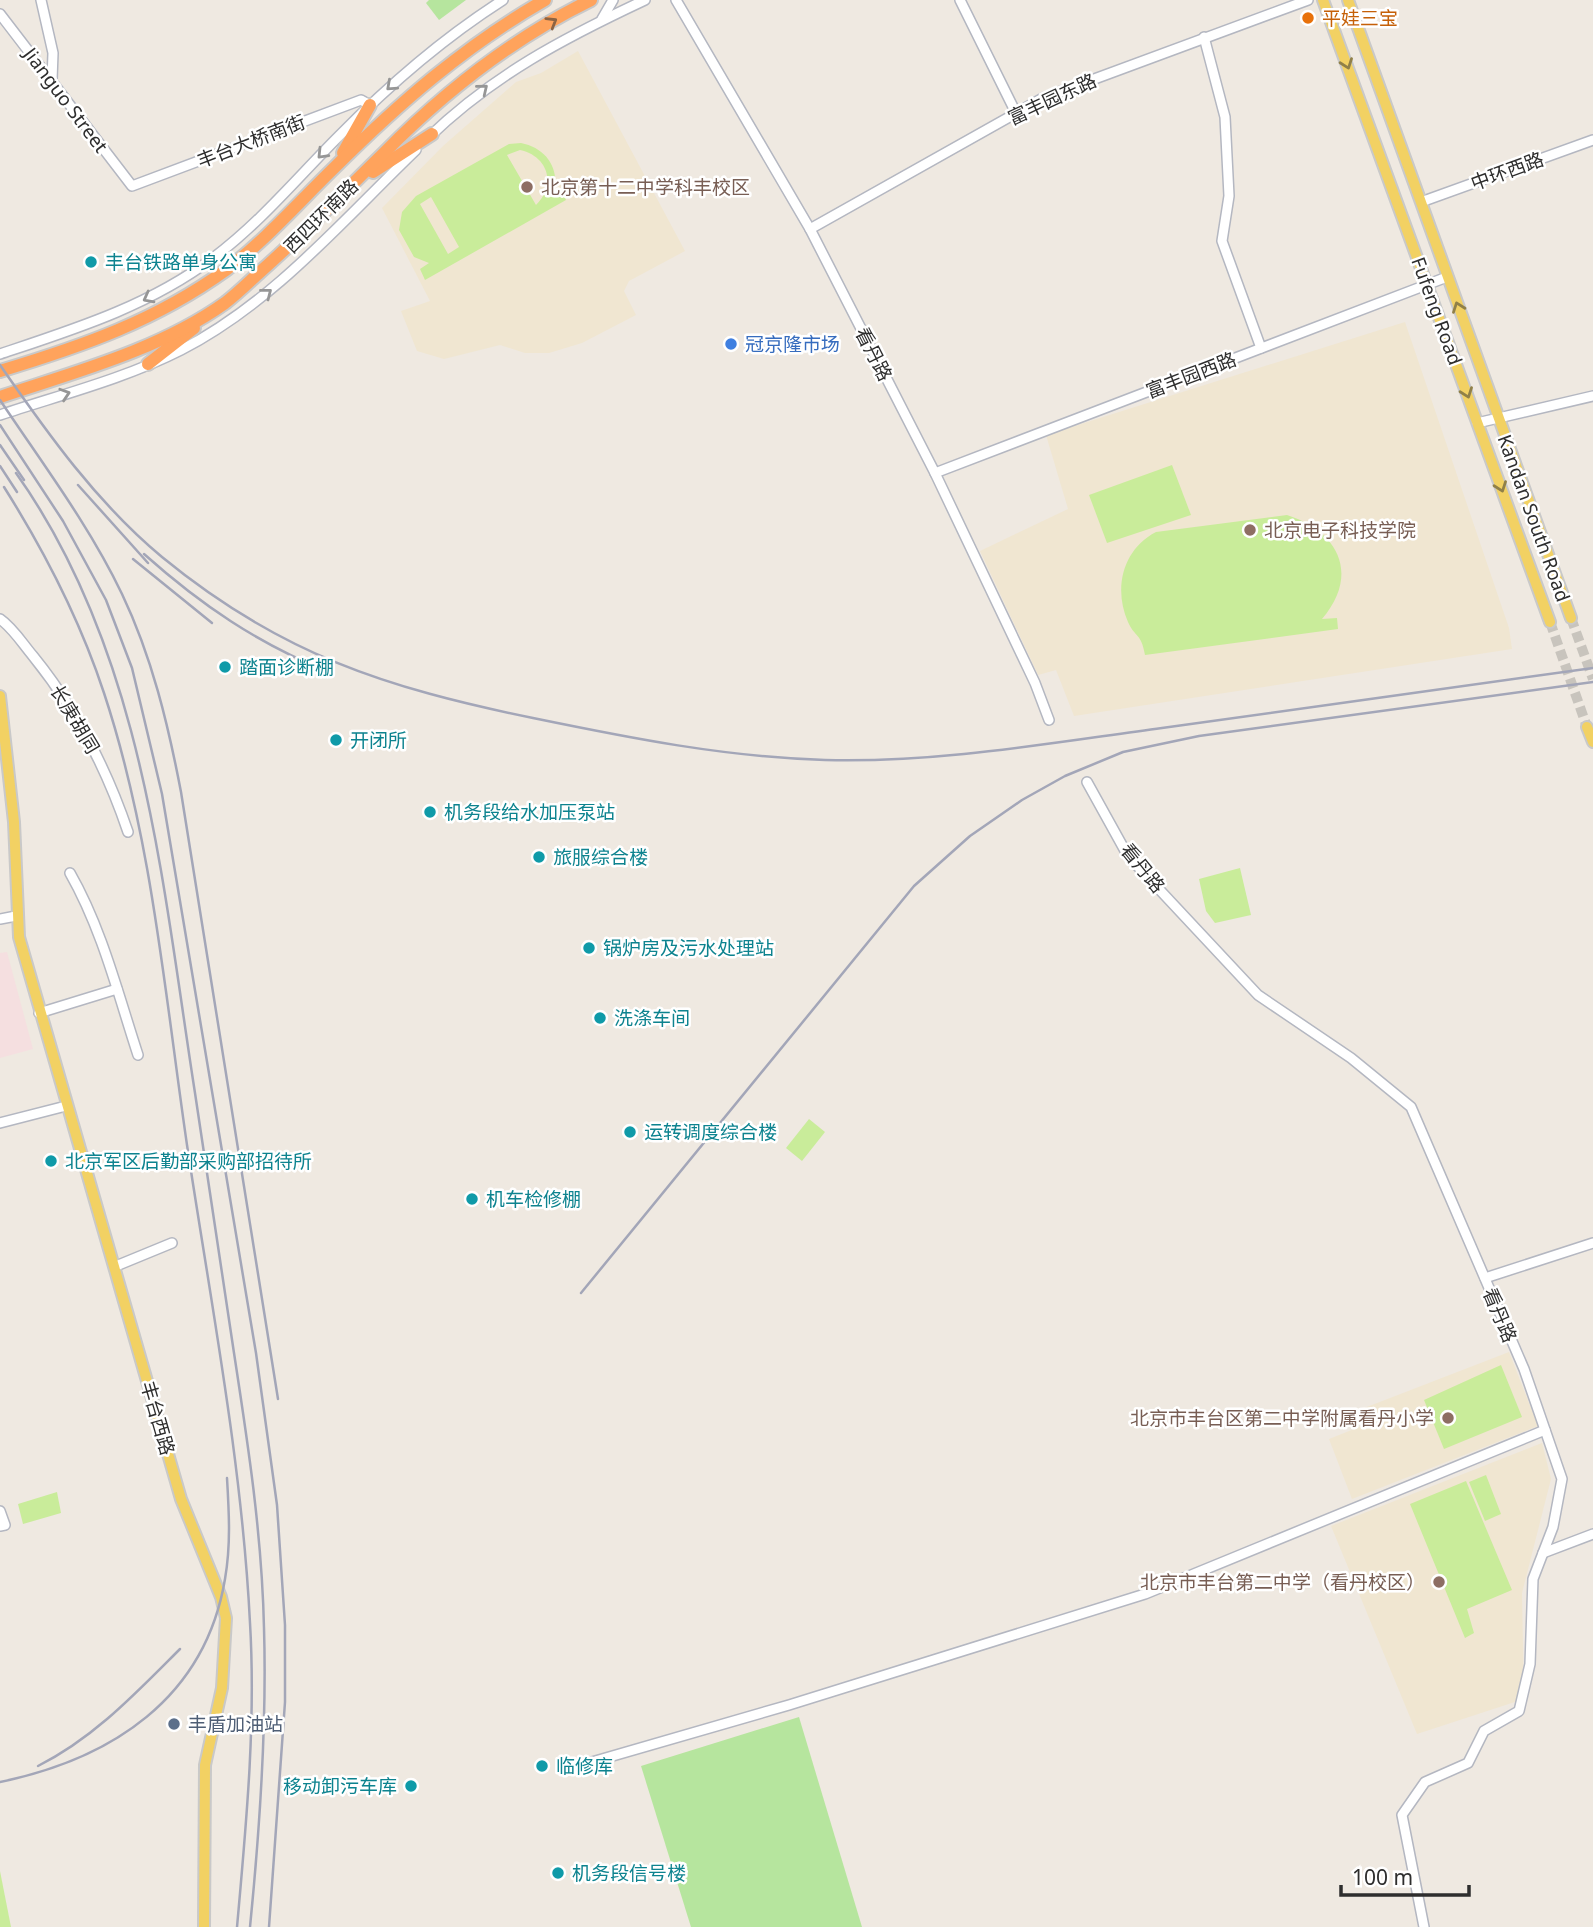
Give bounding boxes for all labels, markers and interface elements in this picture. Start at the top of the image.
place label: 平娃三宝 [1322,5,1398,31]
marker: 平娃三宝 [1300,10,1316,26]
one-way arrow [545,17,558,30]
street label: Jianguo Street [17,41,114,158]
one-way arrow [1338,58,1352,70]
street label: 富丰园东路 [1003,67,1101,131]
one-way arrow [386,78,399,90]
one-way arrow [476,85,488,98]
street label: 丰台大桥南街 [193,108,309,174]
one-way arrow [317,145,330,158]
street label: 中环西路 [1467,146,1547,196]
street label: 西四环南路 [278,173,364,259]
place label: 北京第十二中学科丰校区 [541,174,750,200]
marker: 北京第十二中学科丰校区 [519,179,535,195]
place label: 丰台铁路单身公寓 [105,249,257,275]
marker: 丰台铁路单身公寓 [83,254,99,270]
street label: Fufeng Road [1405,254,1469,368]
one-way arrow [260,289,272,302]
one-way arrow [143,290,155,304]
one-way arrow [1452,301,1466,313]
street label: 看丹路 [849,323,899,385]
place label: 冠京隆市场 [745,331,840,357]
marker: 冠京隆市场 [723,336,739,352]
street label: 富丰园西路 [1142,346,1240,404]
one-way arrow [1458,386,1472,398]
one-way arrow [59,387,71,402]
street label: Kandan South Road [1492,431,1576,605]
one-way arrow [1493,480,1507,492]
place label: 北京电子科技学院 [1264,517,1416,543]
marker: 北京电子科技学院 [1242,522,1258,538]
place label: 踏面诊断棚 [239,654,334,680]
marker: 踏面诊断棚 [217,659,233,675]
street label: 长庚胡同 [44,680,106,758]
place label: 开闭所 [350,727,407,753]
marker: 开闭所 [328,732,344,748]
place label: 机务段给水加压泵站 [444,799,615,825]
marker: 机务段给水加压泵站 [422,804,438,820]
street label: 看丹路 [1115,838,1171,898]
place label: 旅服综合楼 [553,844,648,870]
marker: 旅服综合楼 [531,849,547,865]
place label: 锅炉房及污水处理站 [603,935,774,961]
marker: 锅炉房及污水处理站 [581,940,597,956]
place label: 洗涤车间 [614,1005,690,1031]
marker: 洗涤车间 [592,1010,608,1026]
place label: 运转调度综合楼 [644,1119,777,1145]
marker: 运转调度综合楼 [622,1124,638,1140]
place label: 北京军区后勤部采购部招待所 [65,1148,312,1174]
marker: 北京军区后勤部采购部招待所 [43,1153,59,1169]
place label: 机车检修棚 [486,1186,581,1212]
marker: 机车检修棚 [464,1191,480,1207]
street label: 看丹路 [1477,1284,1523,1346]
street label: 丰台西路 [135,1378,181,1458]
place label: 北京市丰台区第二中学附属看丹小学 [1130,1405,1434,1431]
marker: 北京市丰台区第二中学附属看丹小学 [1440,1410,1456,1426]
place label: 北京市丰台第二中学（看丹校区） [1140,1569,1425,1595]
marker: 北京市丰台第二中学（看丹校区） [1431,1574,1447,1590]
place label: 丰盾加油站 [188,1711,283,1737]
marker: 丰盾加油站 [166,1716,182,1732]
place label: 临修库 [556,1753,613,1779]
marker: 临修库 [534,1758,550,1774]
place label: 移动卸污车库 [283,1773,397,1799]
marker: 移动卸污车库 [403,1778,419,1794]
scale bar [1341,1854,1469,1898]
place label: 机务段信号楼 [572,1860,686,1886]
text: 100 m [1352,1863,1413,1891]
marker: 机务段信号楼 [550,1865,566,1881]

